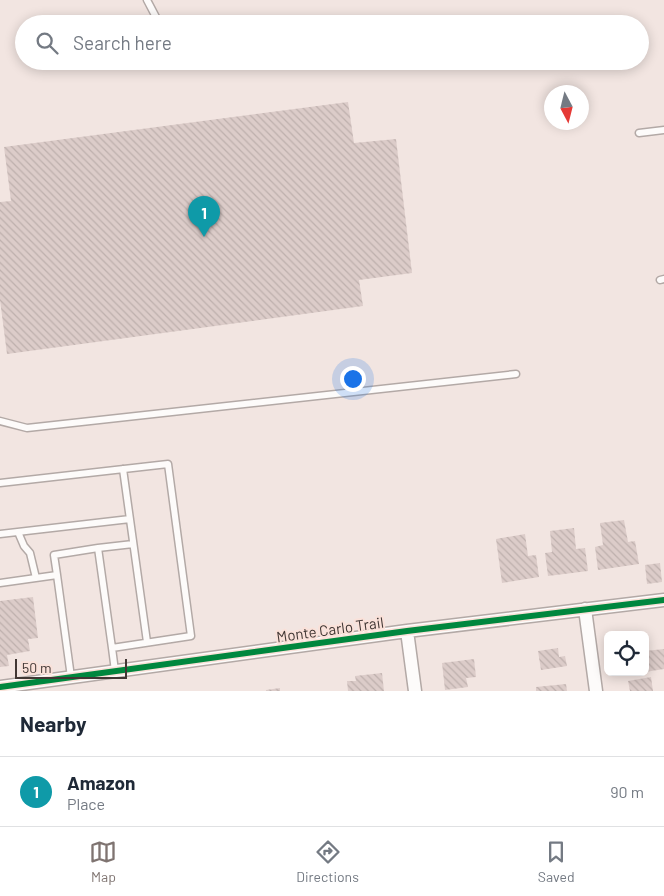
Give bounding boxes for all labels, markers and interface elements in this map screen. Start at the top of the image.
search box [15,15,649,70]
icon: search [33,29,61,57]
text: Search here [73,31,172,54]
north arrow [544,85,589,130]
pin: 1 [188,196,220,237]
your location [340,366,366,392]
street label: Monte Carlo Trail [275,613,385,645]
map controls [604,631,649,676]
button: locate [604,631,649,676]
scale bar [15,656,128,679]
text: 50 m [22,659,51,676]
text: Nearby [20,711,86,736]
text: Amazon [67,771,135,794]
text: 1 [33,782,39,801]
text: 90 m [610,782,644,801]
text: Place [67,794,105,813]
tab: Map [89,838,117,885]
tab: Directions [296,838,359,885]
tab: Saved [538,838,575,885]

